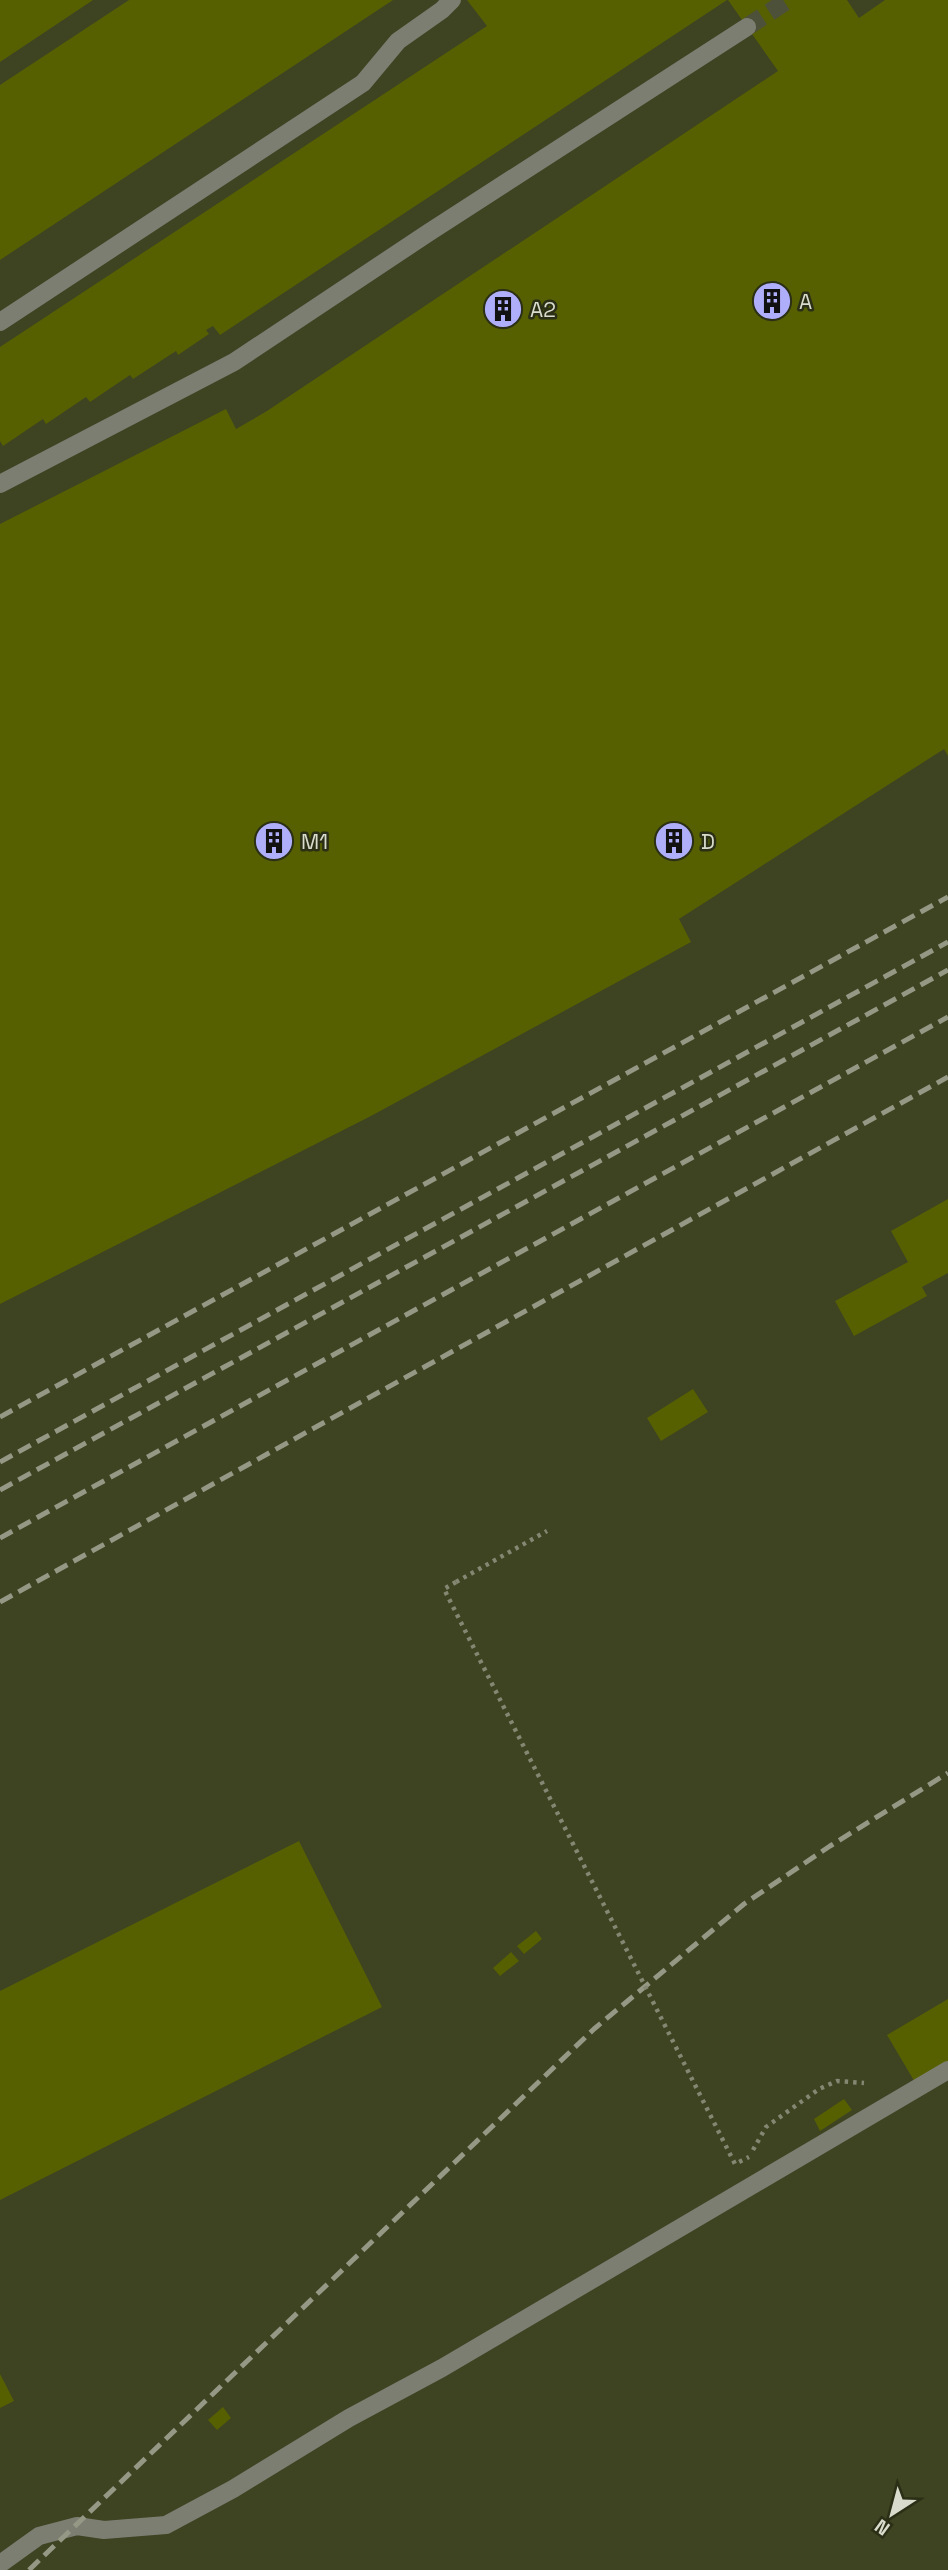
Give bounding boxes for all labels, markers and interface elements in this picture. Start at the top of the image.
building icon: A [751,280,793,322]
building icon: A2 [482,288,524,330]
place label: A [799,288,812,315]
place label: A2 [530,296,556,323]
building icon: M1 [253,820,295,862]
building icon: D [653,820,695,862]
place label: M1 [301,828,328,855]
place label: D [701,828,715,855]
north arrow [857,2479,927,2549]
text: N [870,2513,895,2541]

